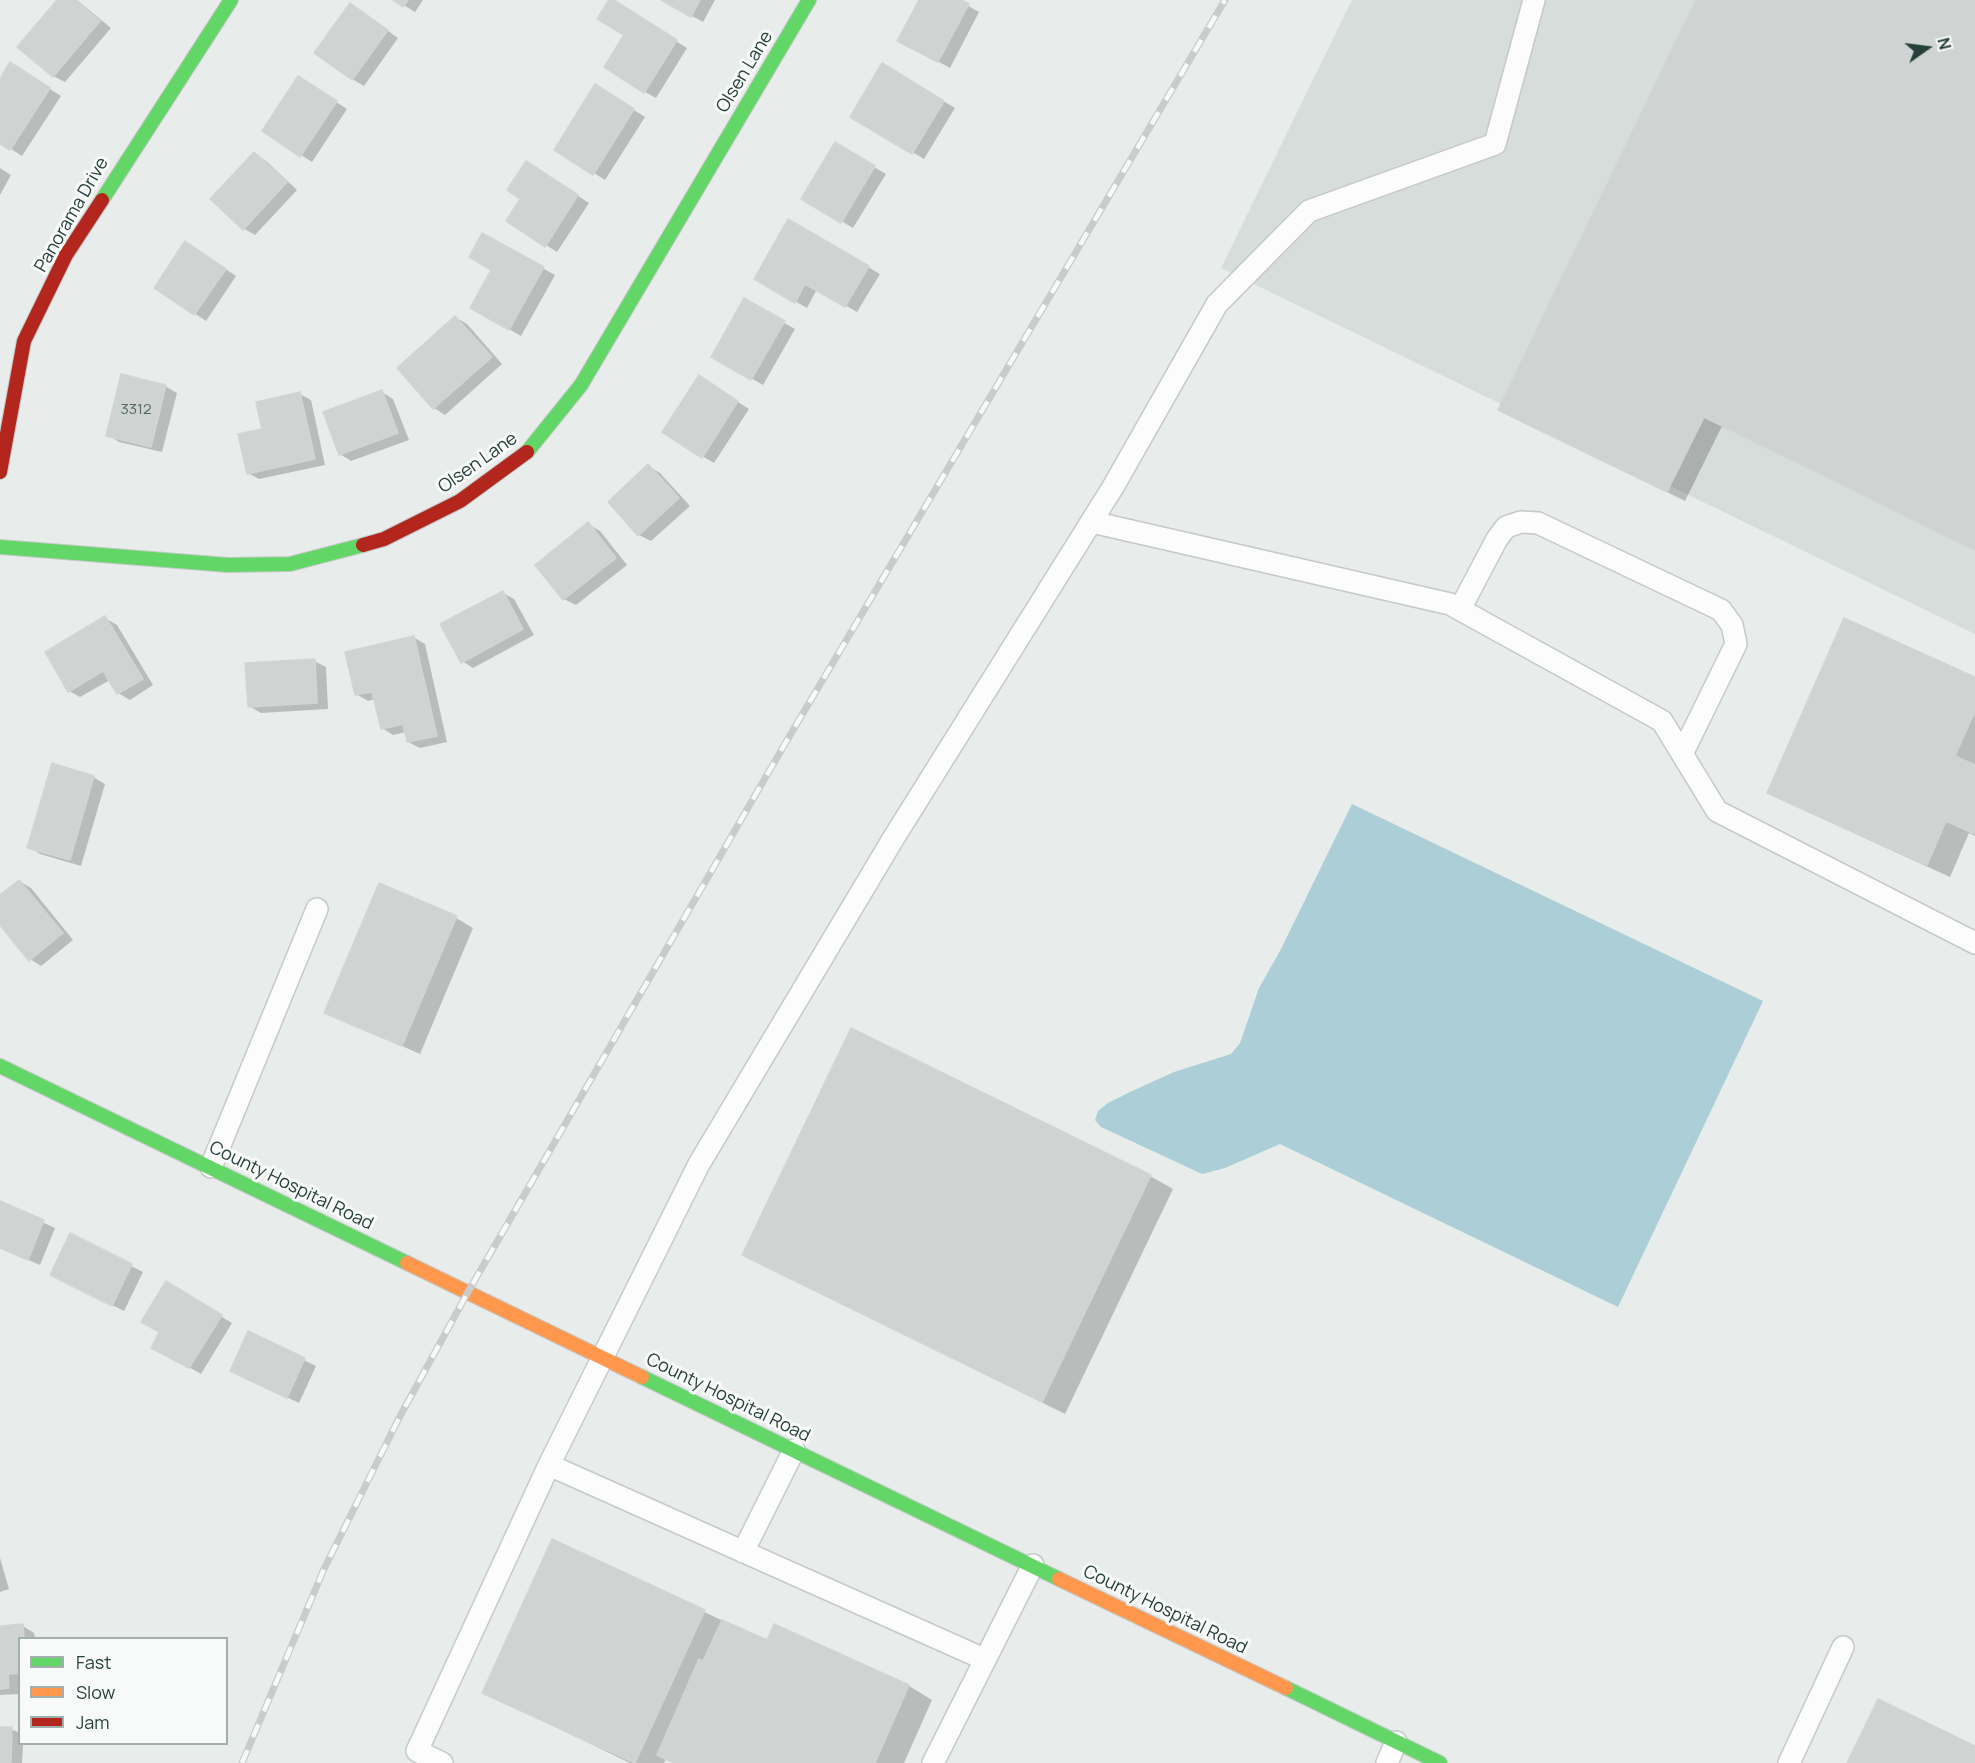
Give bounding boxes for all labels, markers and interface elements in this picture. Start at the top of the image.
north arrow [1897,18,1957,78]
street label: Olsen Lane [712,27,778,117]
text: N [1932,35,1957,52]
street label: Panorama Drive [30,154,114,276]
house number: 3312 [121,401,151,419]
street label: Olsen Lane [434,428,522,498]
street label: County Hospital Road [205,1137,377,1235]
street label: County Hospital Road [642,1349,814,1447]
street label: County Hospital Road [1079,1561,1251,1659]
legend [18,1637,228,1745]
text: Fast [76,1650,111,1674]
text: Slow [76,1680,115,1704]
text: Jam [76,1710,110,1734]

